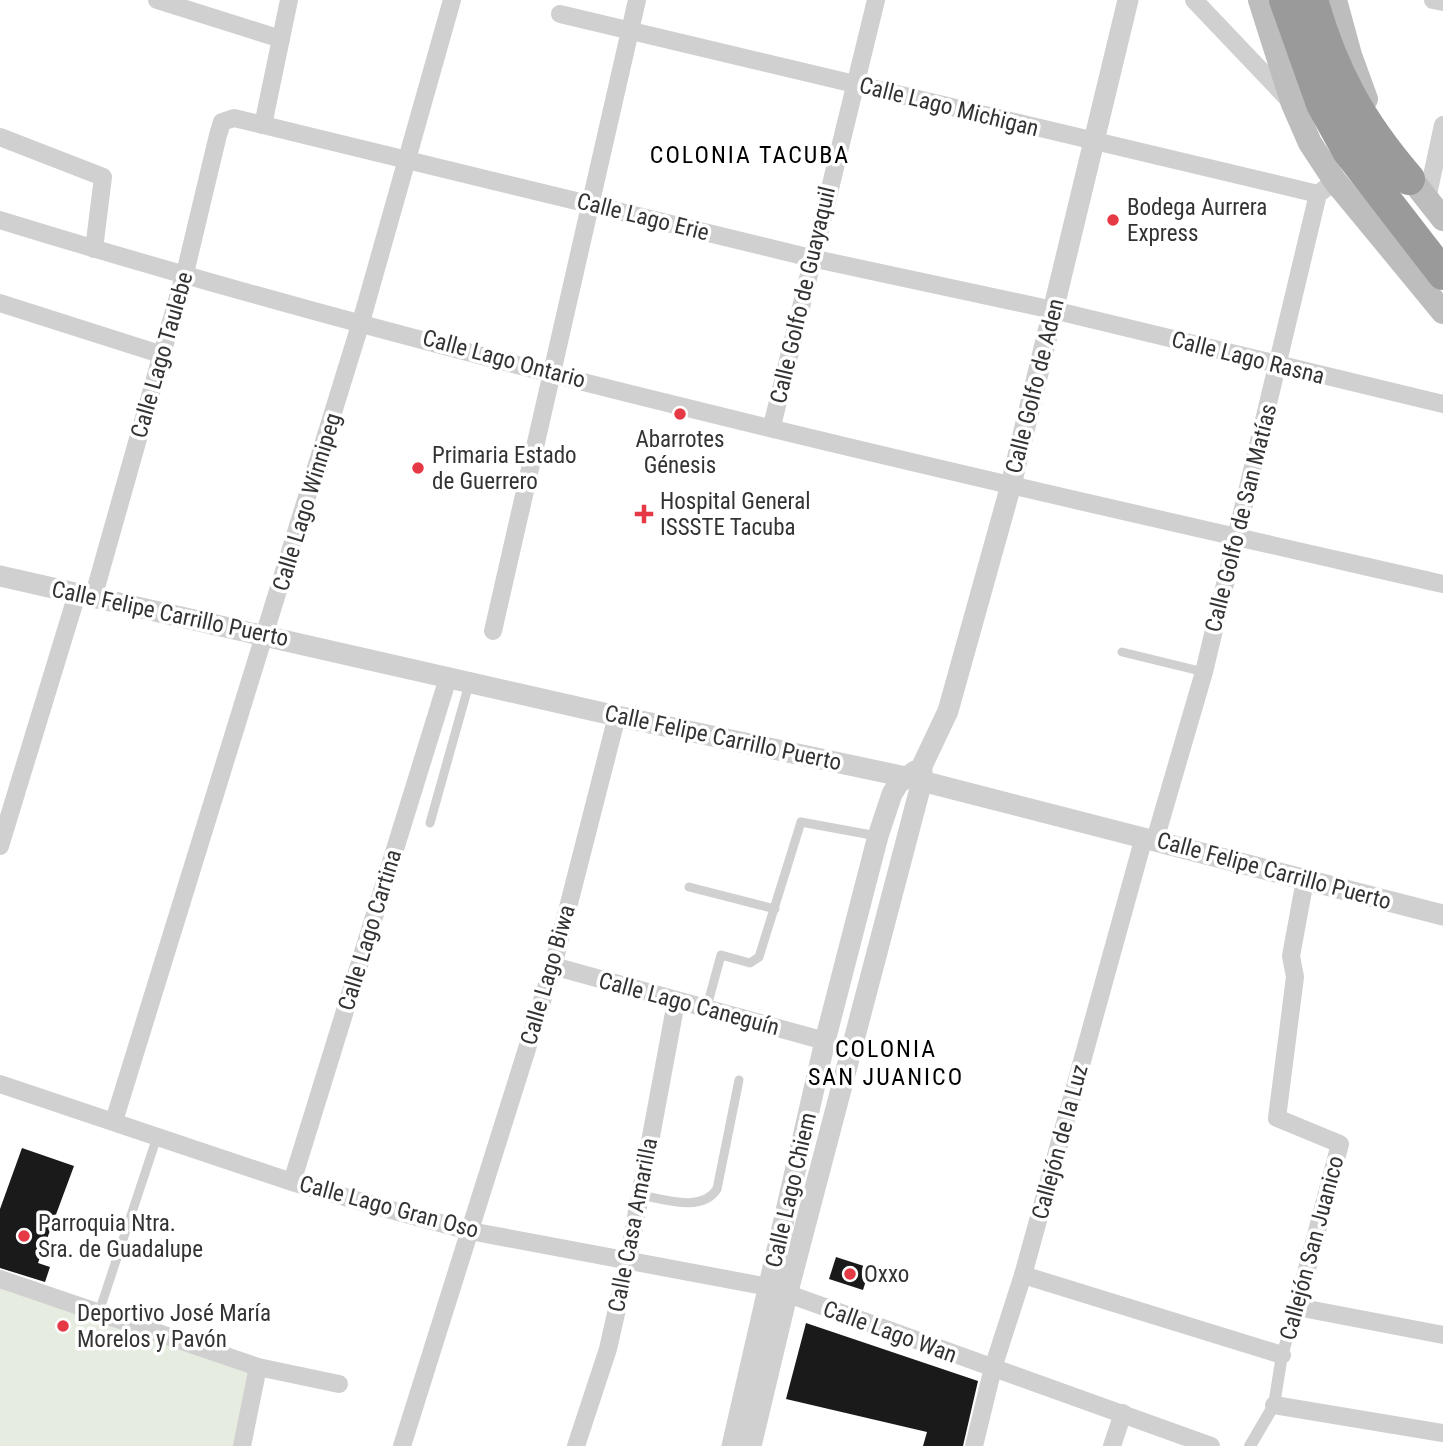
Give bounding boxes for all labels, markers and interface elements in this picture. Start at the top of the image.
street label: Calle Lago Michigan [856,72,1042,142]
district label: COLONIA TACUBA [650,141,850,169]
street label: Calle Golfo de Guayaquil [765,184,841,406]
street label: Calle Lago Erie [574,188,712,246]
place label: Bodega Aurrera Express [1127,194,1267,247]
marker: Bodega Aurrera Express [1105,212,1121,228]
street label: Calle Lago Taulebe [125,269,199,441]
street label: Calle Golfo de Aden [1000,296,1070,476]
street label: Calle Lago Ontario [420,324,588,394]
street label: Calle Lago Rasna [1169,326,1327,390]
street label: Calle Golfo de San Matías [1200,401,1282,635]
marker: Abarrotes Génesis [672,406,688,422]
street label: Calle Lago Winnipeg [267,410,347,594]
place label: Abarrotes Génesis [635,426,725,479]
place label: Primaria Estado de Guerrero [432,442,577,495]
marker: Primaria Estado de Guerrero [410,460,426,476]
place label: Hospital General ISSSTE Tacuba [660,488,810,541]
marker: Hospital General ISSSTE Tacuba [634,504,654,524]
street label: Calle Felipe Carrillo Puerto [49,576,291,652]
street label: Calle Felipe Carrillo Puerto [602,700,844,776]
street label: Calle Felipe Carrillo Puerto [1154,827,1394,915]
street label: Calle Lago Cartina [333,846,407,1014]
street label: Calle Lago Biwa [515,902,581,1048]
street label: Calle Lago Caneguín [596,967,782,1041]
district label: COLONIA SAN JUANICO [808,1035,964,1091]
street label: Callejón de la Luz [1026,1062,1094,1222]
street label: Calle Lago Chiem [760,1110,822,1270]
street label: Calle Casa Amarilla [603,1136,663,1314]
street label: Callejón San Juanico [1274,1153,1350,1343]
street label: Calle Lago Gran Oso [297,1170,481,1244]
place label: Parroquia Ntra. Sra. de Guadalupe [38,1210,203,1263]
marker: Parroquia Ntra. Sra. de Guadalupe [16,1228,32,1244]
place label: Oxxo [864,1261,909,1288]
marker: Oxxo [842,1266,858,1282]
street label: Calle Lago Wan [820,1295,960,1369]
place label: Deportivo José María Morelos y Pavón [77,1300,271,1353]
marker: Deportivo José María Morelos y Pavón [55,1318,71,1334]

